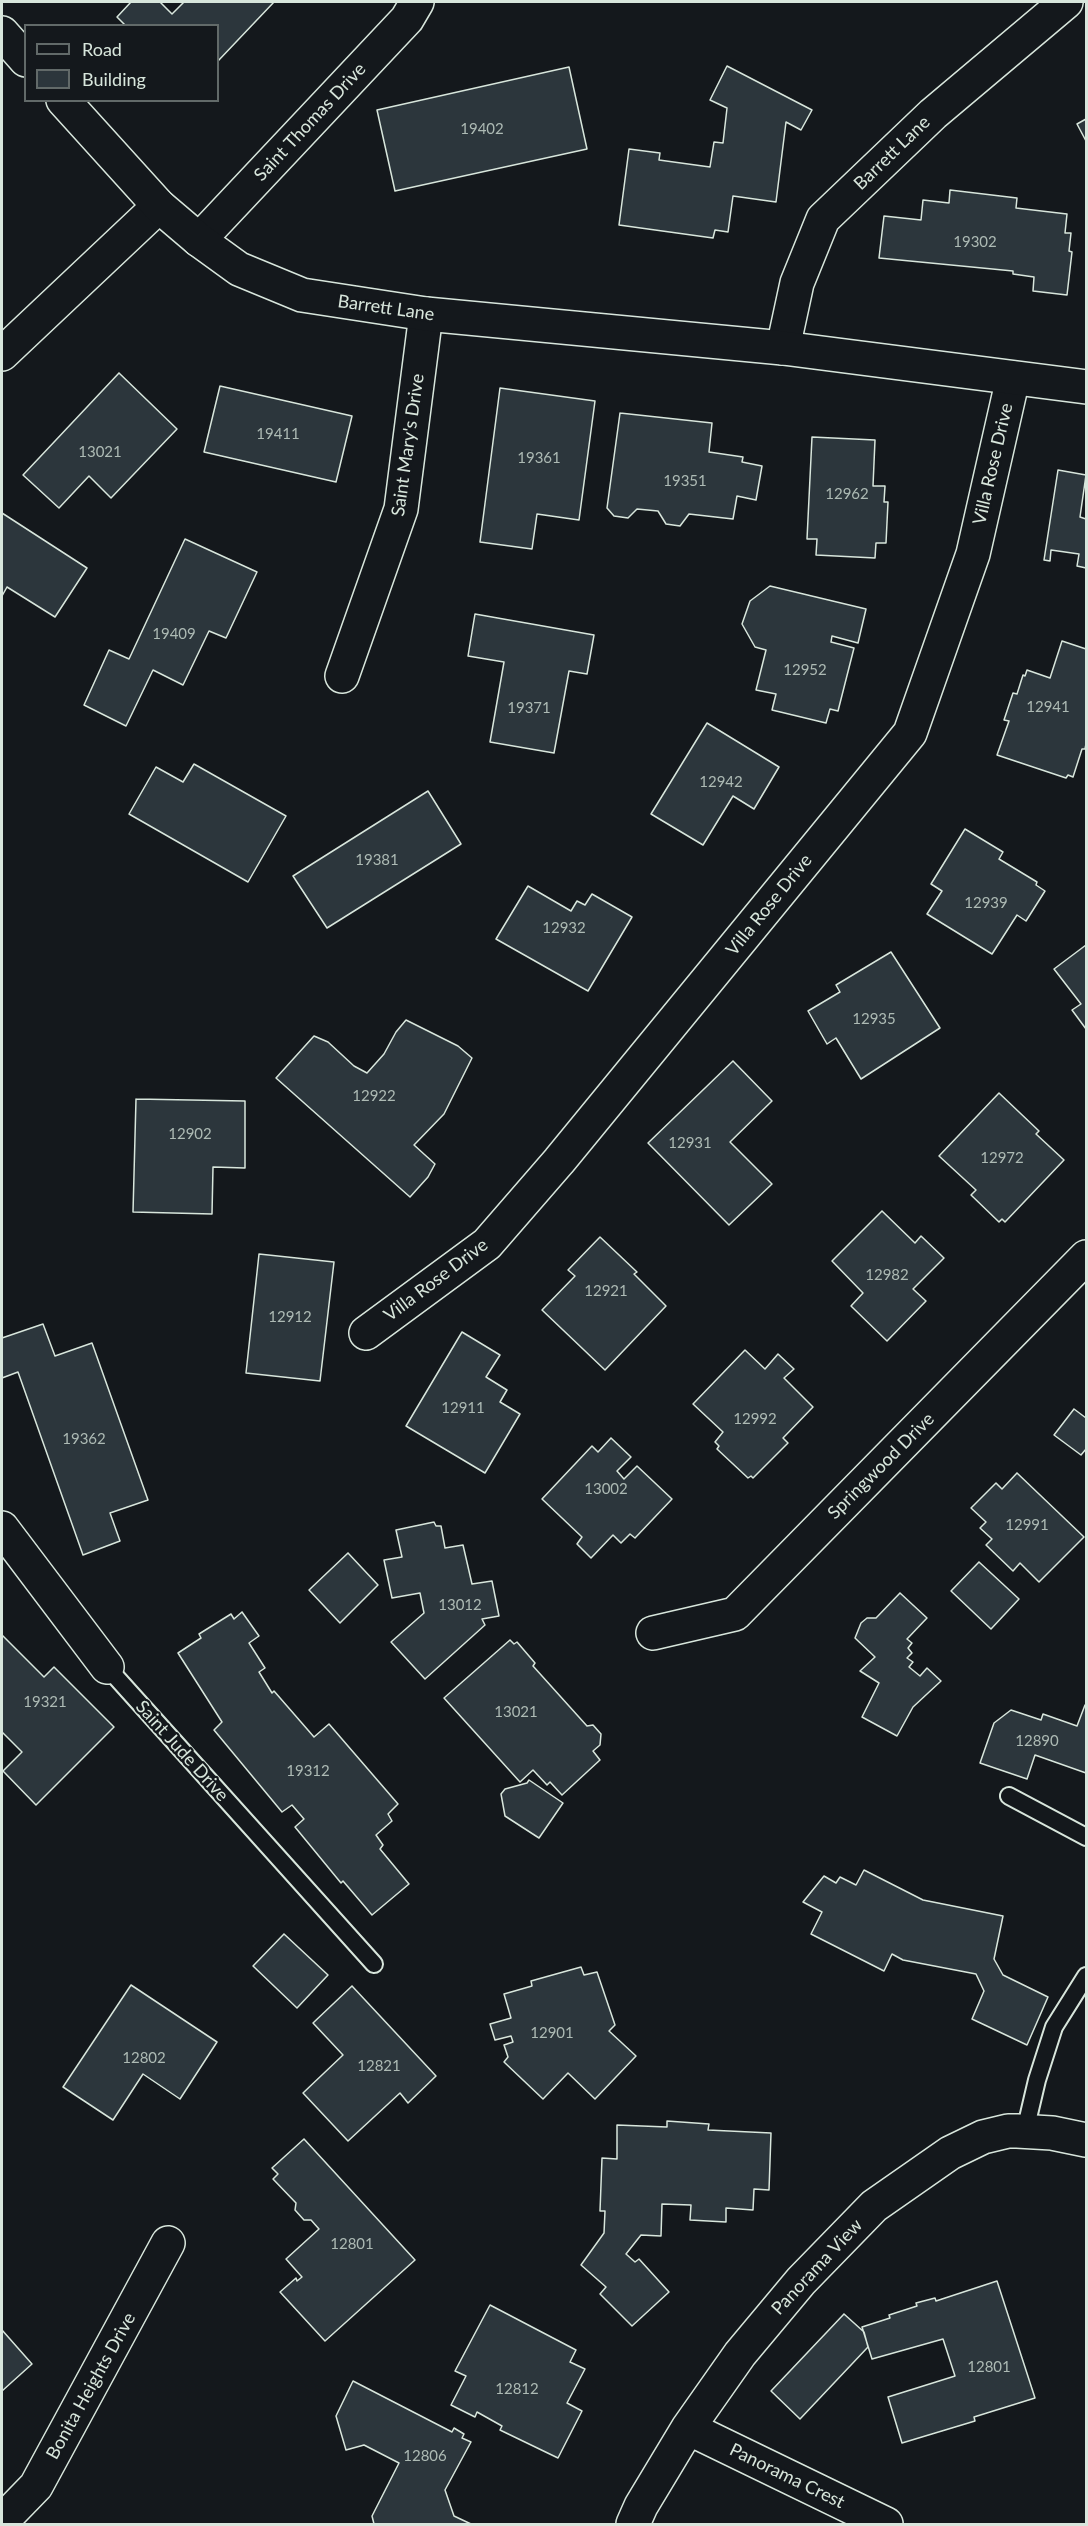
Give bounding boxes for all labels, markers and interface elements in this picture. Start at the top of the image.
legend [24,24,219,102]
text: Road [82,38,122,60]
street label: Saint Thomas Drive [250,58,370,186]
text: Building [82,68,146,90]
street label: Barrett Lane [850,111,934,195]
house number: 19402 [460,120,504,138]
house number: 19302 [953,233,997,251]
street label: Barrett Lane [336,291,436,325]
street label: Saint Mary's Drive [387,372,429,518]
street label: Villa Rose Drive [968,401,1018,527]
house number: 19411 [256,425,300,443]
house number: 13021 [78,443,122,461]
house number: 19361 [517,449,561,467]
house number: 19351 [663,472,707,490]
house number: 12962 [825,485,869,503]
house number: 19409 [152,625,196,643]
house number: 12952 [783,661,827,679]
house number: 12941 [1026,698,1070,716]
house number: 19371 [507,699,551,717]
house number: 12942 [699,773,743,791]
street label: Villa Rose Drive [722,850,816,960]
house number: 19381 [355,851,399,869]
house number: 12939 [964,894,1008,912]
house number: 12932 [542,919,586,937]
house number: 12935 [852,1010,896,1028]
house number: 12922 [352,1087,396,1105]
house number: 12902 [168,1125,212,1143]
house number: 12931 [668,1134,712,1152]
house number: 12972 [980,1149,1024,1167]
street label: Villa Rose Drive [380,1234,492,1326]
house number: 12982 [865,1266,909,1284]
house number: 12921 [584,1282,628,1300]
house number: 12912 [268,1308,312,1326]
house number: 12911 [441,1399,485,1417]
street label: Springwood Drive [823,1408,939,1524]
house number: 12992 [733,1410,777,1428]
house number: 19362 [62,1430,106,1448]
house number: 13002 [584,1480,628,1498]
house number: 12991 [1005,1516,1049,1534]
house number: 13012 [438,1596,482,1614]
house number: 19321 [23,1693,67,1711]
street label: Saint Jude Drive [131,1696,233,1806]
house number: 13021 [494,1703,538,1721]
house number: 12890 [1015,1732,1059,1750]
house number: 19312 [286,1762,330,1780]
house number: 12901 [530,2024,574,2042]
house number: 12802 [122,2049,166,2067]
house number: 12821 [357,2057,401,2075]
street label: Panorama View [767,2214,867,2320]
house number: 12801 [330,2235,374,2253]
street label: Bonita Heights Drive [42,2309,140,2463]
house number: 12801 [967,2358,1011,2376]
house number: 12812 [495,2380,539,2398]
street label: Panorama Crest [726,2439,848,2513]
house number: 12806 [403,2447,447,2465]

